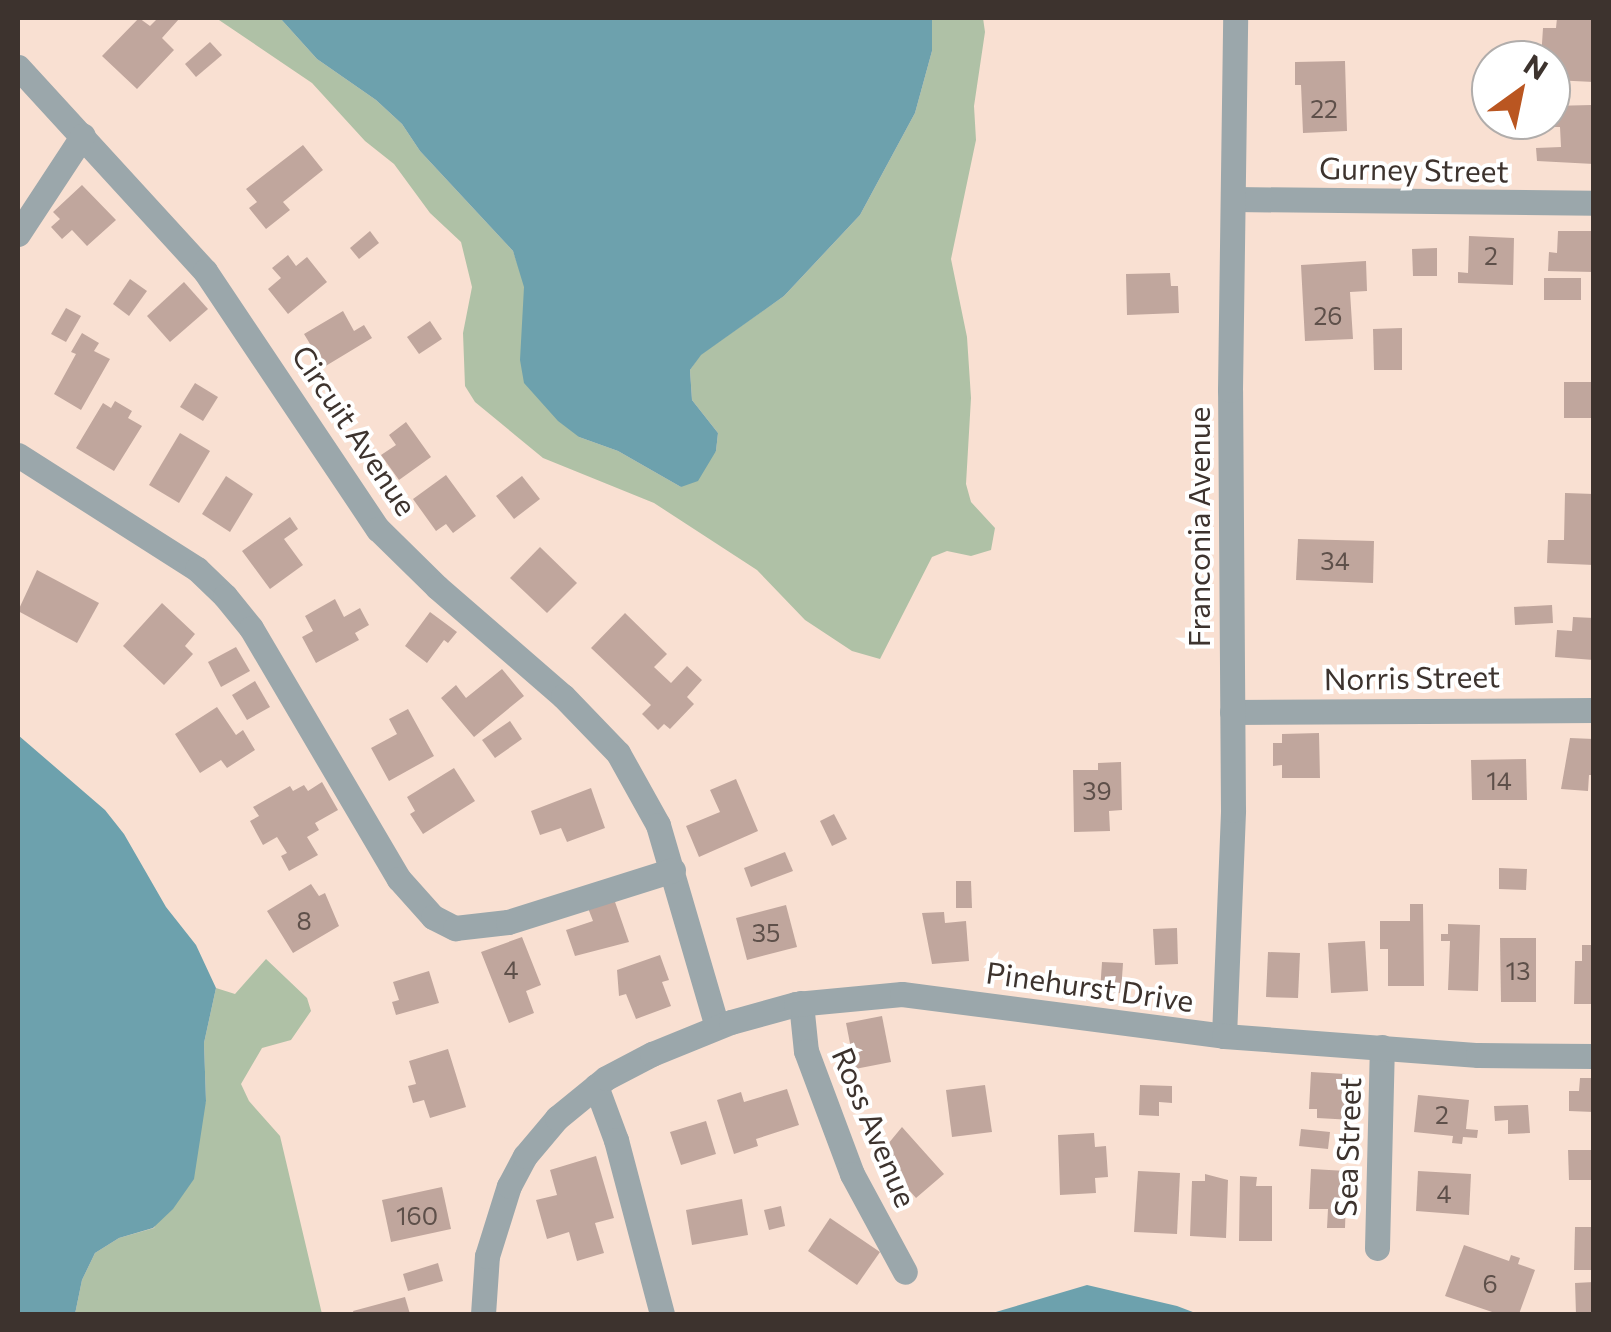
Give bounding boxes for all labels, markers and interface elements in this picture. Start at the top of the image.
north arrow [1471,40,1571,140]
text: N [1518,47,1554,86]
house number: 22 [1310,93,1338,123]
street label: Gurney Street [1319,149,1509,189]
house number: 2 [1484,240,1498,270]
house number: 26 [1314,300,1342,330]
street label: Circuit Avenue [285,338,425,522]
street label: Franconia Avenue [1180,407,1216,647]
house number: 34 [1320,545,1350,575]
street label: Norris Street [1323,657,1501,697]
house number: 14 [1486,765,1512,795]
house number: 39 [1082,775,1112,805]
house number: 8 [296,905,312,935]
house number: 35 [752,917,780,947]
house number: 4 [504,954,518,984]
street label: Pinehurst Drive [984,954,1196,1018]
house number: 13 [1506,955,1530,985]
street label: Ross Avenue [825,1042,925,1212]
street label: Sea Street [1327,1077,1367,1217]
house number: 2 [1435,1099,1449,1129]
house number: 4 [1437,1178,1451,1208]
house number: 160 [396,1200,438,1230]
house number: 6 [1482,1268,1498,1298]

